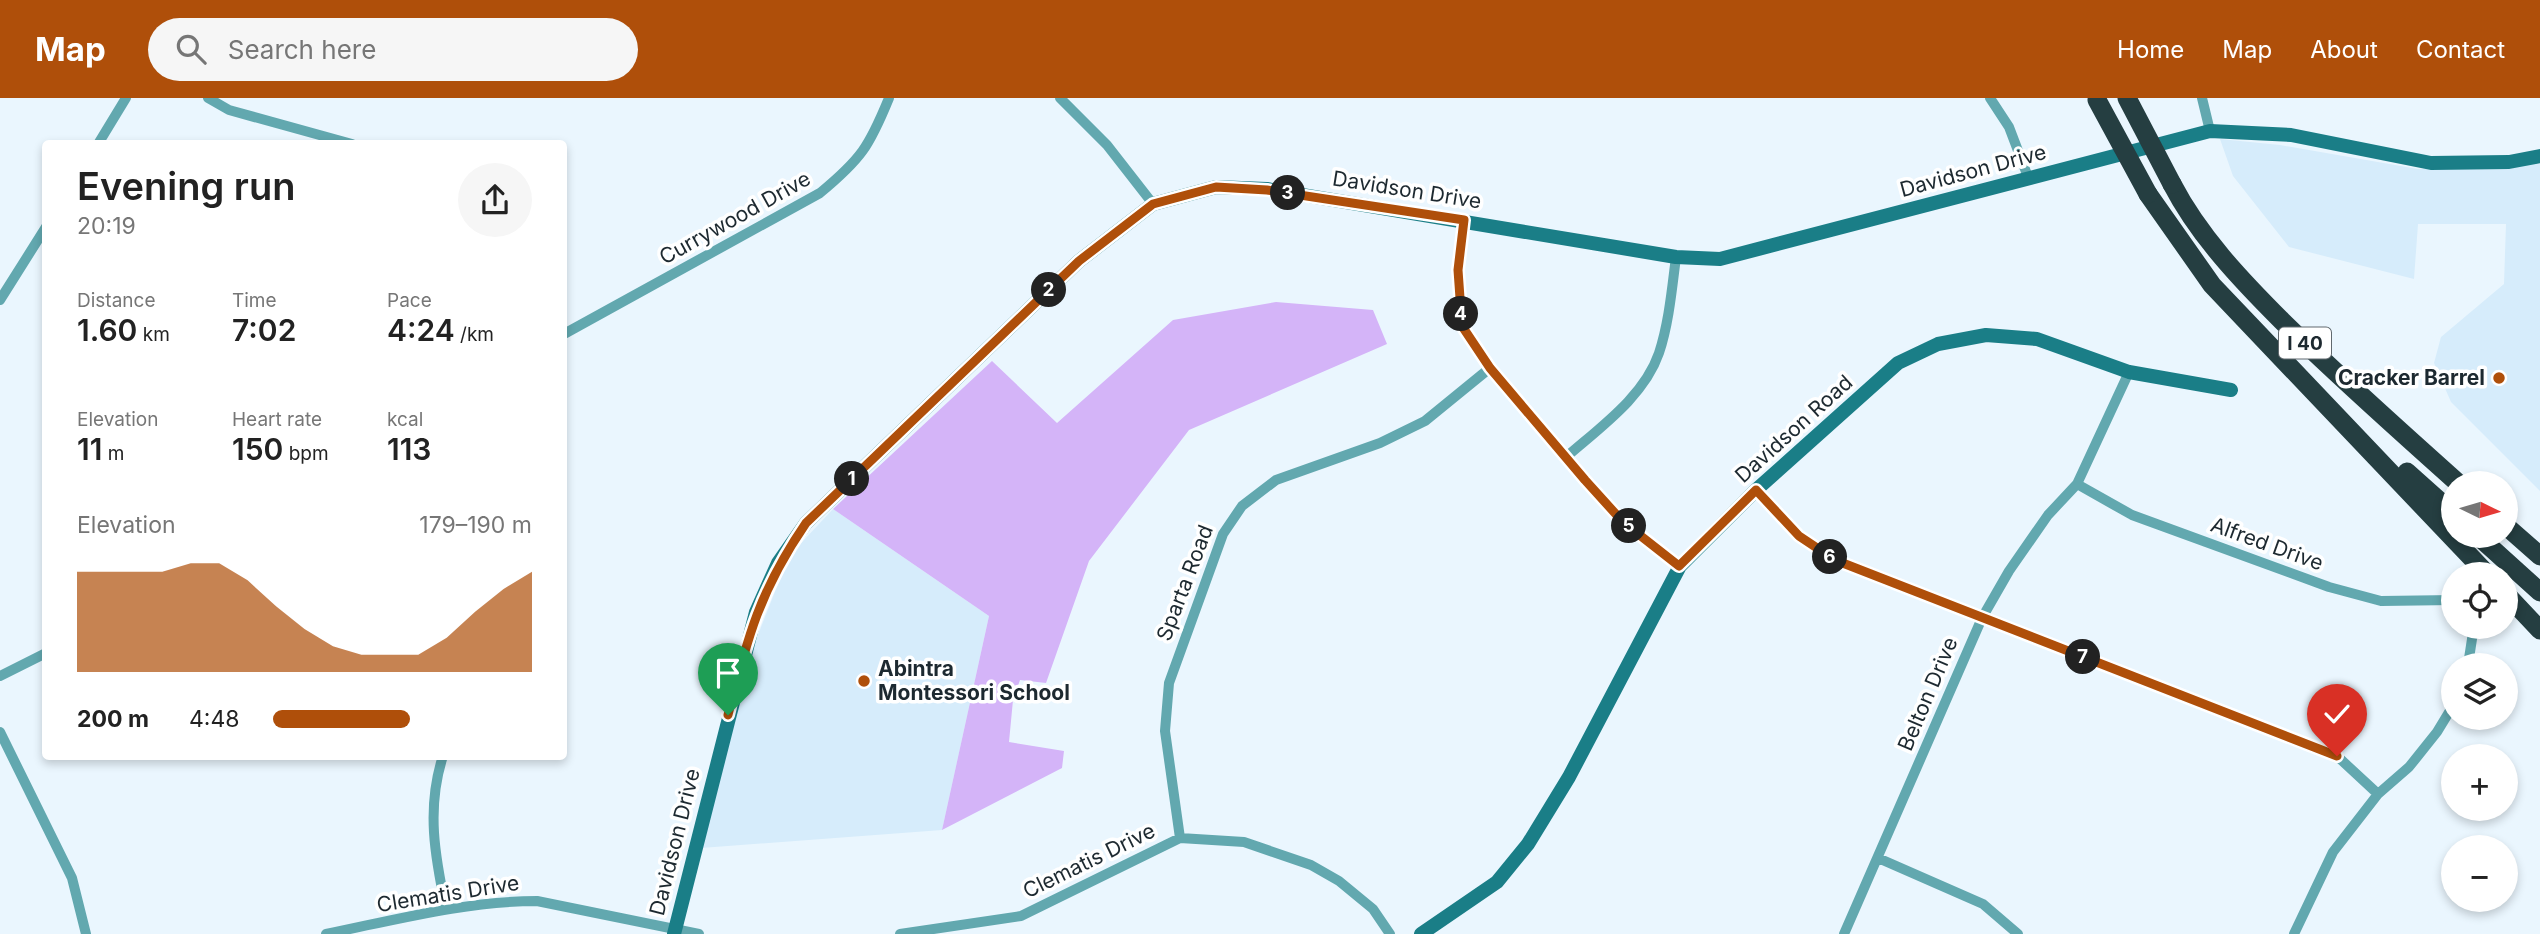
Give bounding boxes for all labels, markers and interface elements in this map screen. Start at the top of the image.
search box [148,18,638,81]
text: Map [35,29,106,69]
icon: search [172,30,210,68]
text: Search here [228,34,376,65]
text: Home [2117,35,2184,64]
text: Map [2222,35,2272,64]
text: About [2310,35,2378,64]
text: Contact [2416,35,2505,64]
street label: Davidson Drive [1897,139,2049,202]
text: Evening run [77,163,295,209]
button: share [458,163,532,237]
street label: Davidson Drive [1331,165,1483,214]
street label: Currywood Drive [655,166,815,269]
pin: 3 [1270,176,1306,210]
text: 3 [1281,181,1294,204]
text: 20:19 [77,212,136,240]
pin: 2 [1032,272,1066,308]
text: 2 [1043,278,1054,301]
text: Distance [77,289,155,312]
text: Time [232,289,277,312]
text: Pace [387,289,432,312]
pin: 4 [1444,296,1478,332]
text: 4 [1454,302,1467,325]
text: 1.60 [77,312,137,348]
text: 7:02 [232,312,296,348]
text: 4:24 [387,312,455,348]
text: km [137,323,170,346]
text: /km [455,323,494,346]
road number: I 40 [2279,328,2331,358]
place label: Cracker Barrel [2338,365,2485,390]
street label: Davidson Road [1730,369,1857,488]
marker: Cracker Barrel [2491,370,2507,386]
text: Elevation [77,408,158,431]
text: Heart rate [232,408,322,431]
text: kcal [387,408,423,431]
text: 11 [77,431,102,467]
text: 150 [232,431,283,467]
text: 113 [387,431,431,467]
text: m [102,442,124,465]
text: bpm [283,442,329,465]
pin: 1 [834,462,870,496]
text: 1 [847,467,856,490]
north arrow [2441,471,2518,548]
map controls [2441,471,2518,912]
pin: 5 [1612,508,1646,544]
text: Elevation [77,511,176,539]
text: 179–190 m [419,511,532,539]
street label: Alfred Drive [2207,512,2327,575]
text: 5 [1622,514,1635,537]
street label: Sparta Road [1151,521,1218,644]
pin: 6 [1812,540,1848,574]
text: 6 [1823,545,1836,568]
button: locate [2441,562,2518,639]
street label: Belton Drive [1892,633,1963,754]
pin: 7 [2066,640,2100,674]
pin [698,643,758,715]
text: 7 [2077,645,2088,668]
button: layers [2441,653,2518,730]
icon: arrive [709,654,747,692]
place label: Abintra Montessori School [878,656,1070,705]
marker: Abintra Montessori School [856,673,872,689]
pin [2307,684,2367,756]
icon: check [2318,695,2356,733]
text: 200 m [77,705,149,733]
text: 4:48 [189,705,240,733]
button: + [2441,744,2518,821]
street label: Davidson Drive [644,766,705,918]
street label: Clematis Drive [1019,818,1159,903]
button: − [2441,835,2518,912]
street label: Clematis Drive [375,870,521,917]

